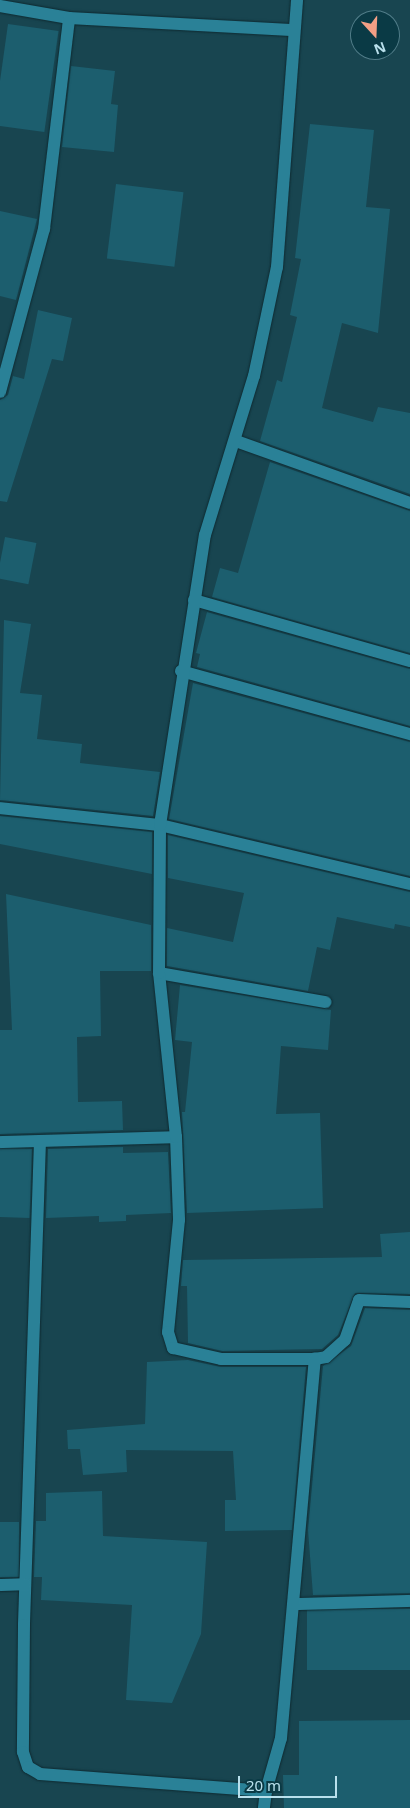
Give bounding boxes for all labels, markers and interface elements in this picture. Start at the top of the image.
north arrow [350,10,400,60]
text: N [371,38,389,59]
scale bar [240,1766,339,1798]
text: 20 m [246,1775,281,1795]

